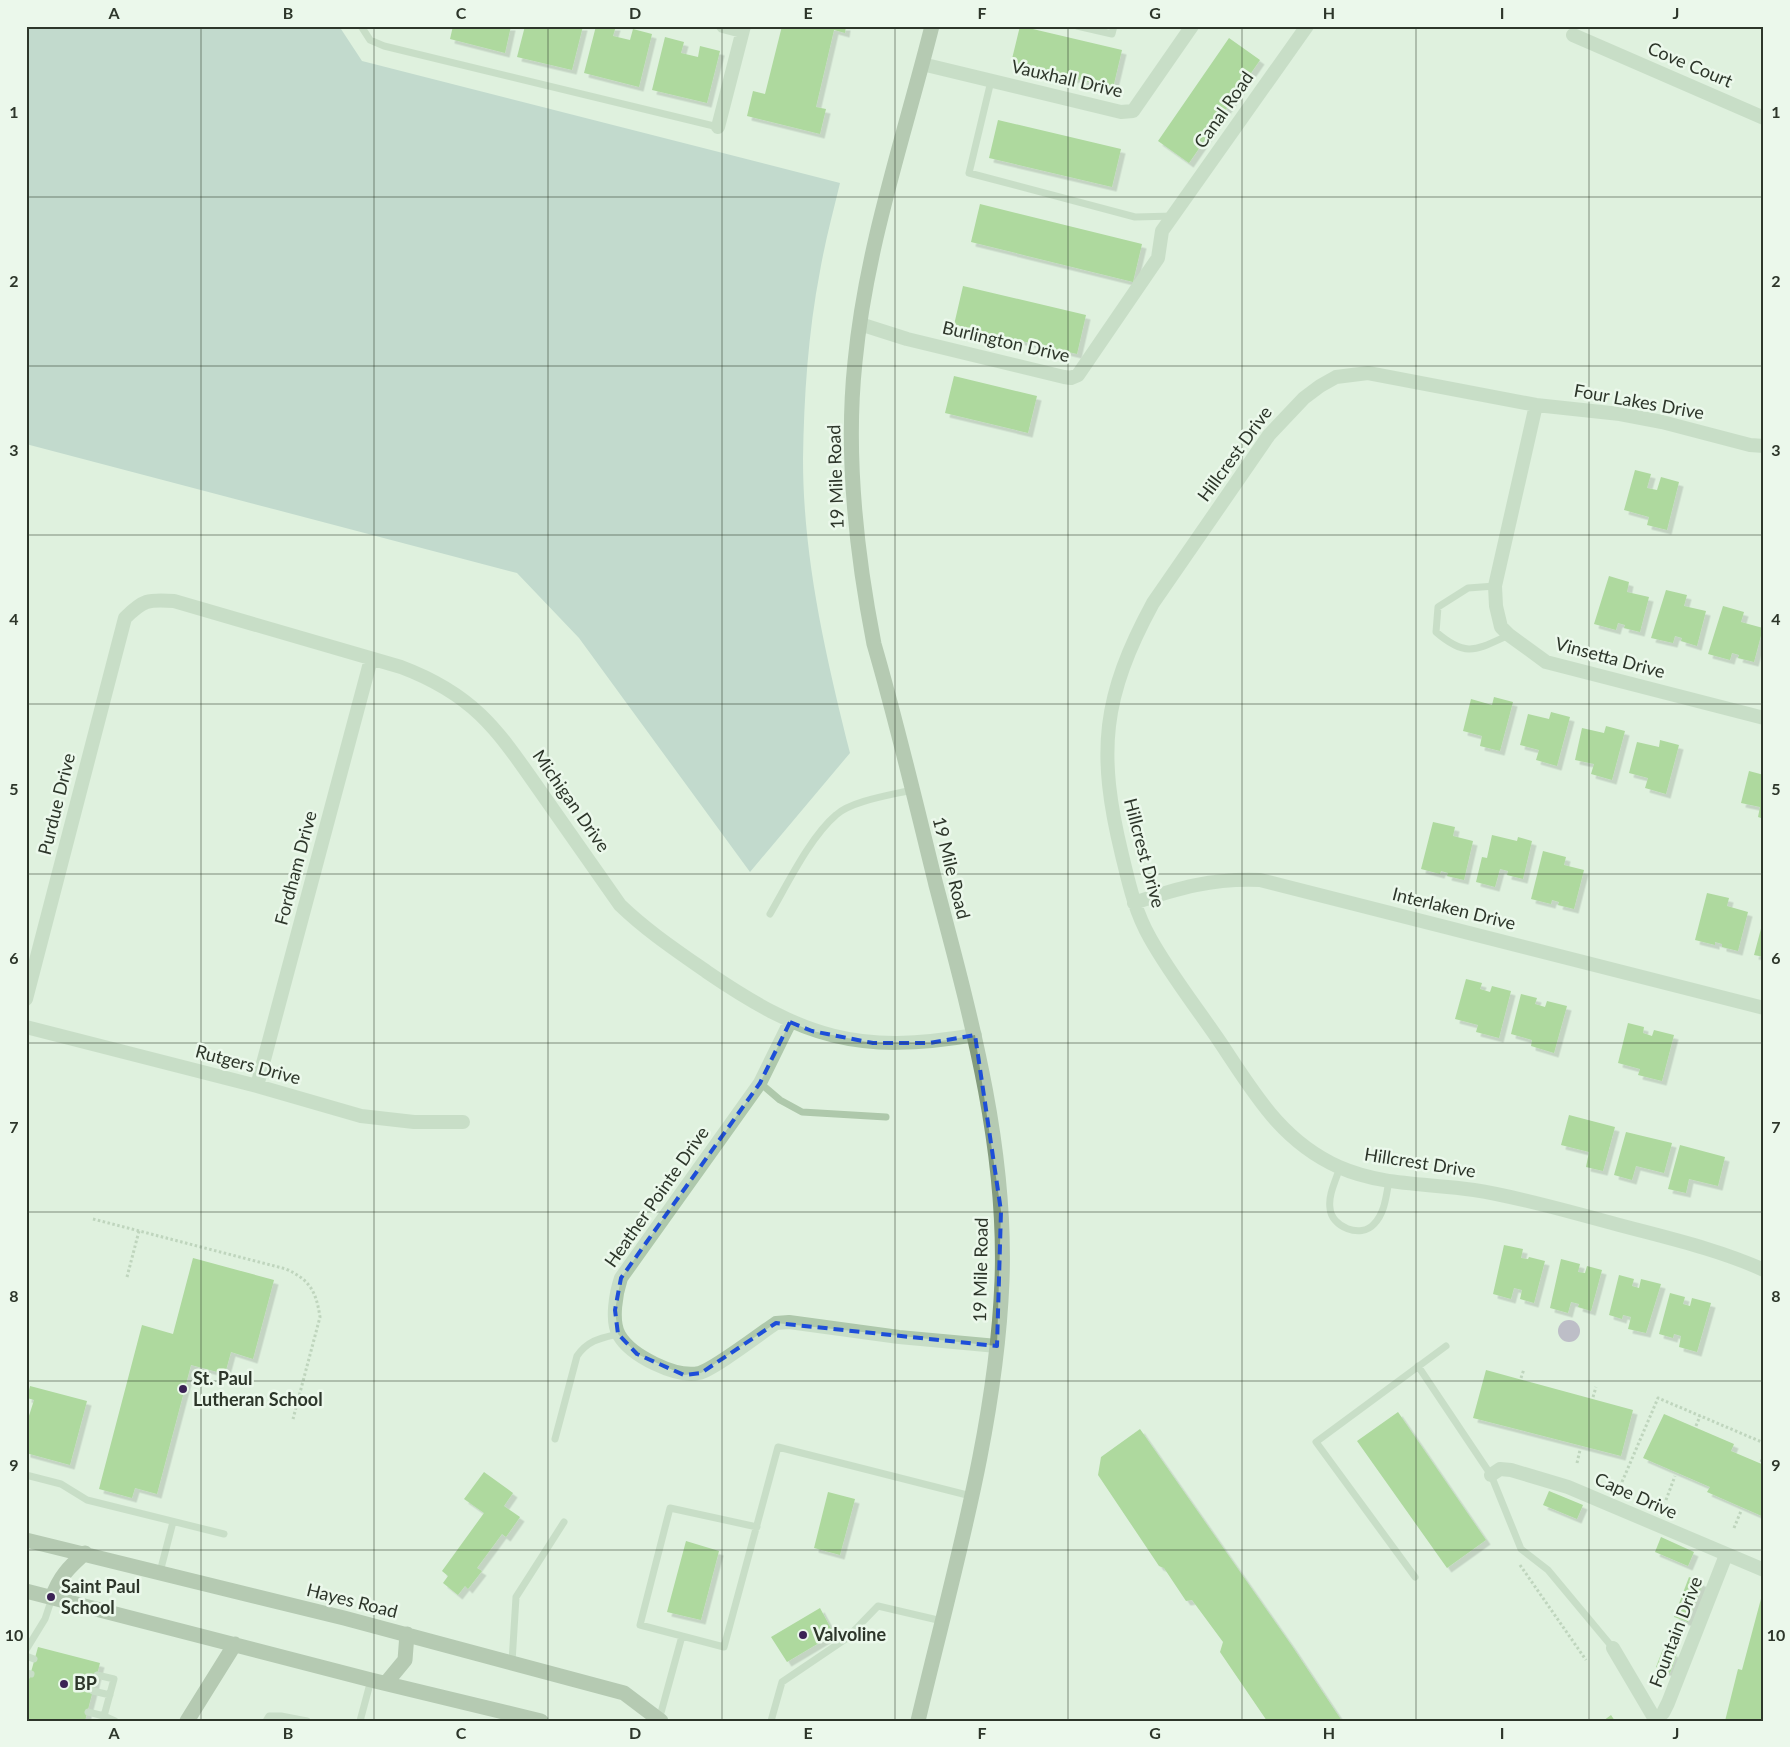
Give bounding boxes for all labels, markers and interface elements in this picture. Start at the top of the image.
text: A [107,3,120,22]
text: B [283,3,293,22]
text: C [456,3,467,22]
text: D [629,3,641,22]
text: E [803,3,813,22]
text: F [977,3,987,22]
text: G [1149,3,1161,22]
text: H [1323,3,1335,22]
text: I [1500,3,1504,22]
text: J [1673,3,1679,22]
street label: Cove Court [1645,36,1737,92]
street label: Vauxhall Drive [1009,55,1125,102]
street label: Canal Road [1189,67,1258,152]
text: 1 [9,102,19,121]
text: 1 [1771,102,1781,121]
text: 2 [9,271,19,290]
text: 2 [1771,271,1781,290]
street label: Burlington Drive [940,316,1072,366]
street label: Four Lakes Drive [1572,379,1706,423]
street label: Hillcrest Drive [1192,401,1276,505]
street label: 19 Mile Road [822,424,848,530]
text: 3 [9,440,19,459]
text: 3 [1771,440,1781,459]
text: 4 [9,609,19,628]
text: 4 [1771,609,1781,628]
street label: Vinsetta Drive [1553,632,1667,682]
street label: Michigan Drive [528,745,615,856]
street label: Purdue Drive [33,751,79,857]
text: 5 [9,779,19,798]
text: 5 [1771,779,1781,798]
street label: Hillcrest Drive [1120,796,1170,910]
street label: Fordham Drive [269,808,321,927]
street label: 19 Mile Road [929,814,975,921]
street label: Interlaken Drive [1390,882,1518,934]
text: 6 [9,948,19,967]
text: 6 [1771,948,1781,967]
street label: Rutgers Drive [193,1039,303,1089]
text: 7 [9,1117,19,1136]
text: 7 [1771,1117,1781,1136]
street label: Heather Pointe Drive [599,1122,713,1271]
street label: Hillcrest Drive [1363,1142,1477,1182]
street label: 19 Mile Road [968,1217,992,1323]
text: 8 [9,1286,19,1305]
text: 8 [1771,1286,1781,1305]
place label: St. Paul Lutheran School [193,1367,323,1410]
marker: St. Paul Lutheran School [177,1383,189,1395]
text: 9 [9,1455,19,1474]
text: 9 [1771,1455,1781,1474]
street label: Cape Drive [1592,1467,1681,1523]
street label: Fountain Drive [1644,1573,1706,1690]
place label: Saint Paul School [61,1575,140,1618]
street label: Hayes Road [304,1578,400,1622]
marker: Saint Paul School [45,1591,57,1603]
place label: Valvoline [812,1623,886,1645]
text: 10 [5,1625,23,1644]
text: 10 [1767,1625,1785,1644]
marker: Valvoline [797,1629,809,1641]
place label: BP [74,1672,97,1694]
marker: BP [58,1678,70,1690]
text: A [107,1723,120,1742]
text: B [283,1723,293,1742]
text: C [456,1723,467,1742]
text: D [629,1723,641,1742]
text: E [803,1723,813,1742]
text: F [977,1723,987,1742]
text: G [1149,1723,1161,1742]
text: H [1323,1723,1335,1742]
text: I [1500,1723,1504,1742]
text: J [1673,1723,1679,1742]

